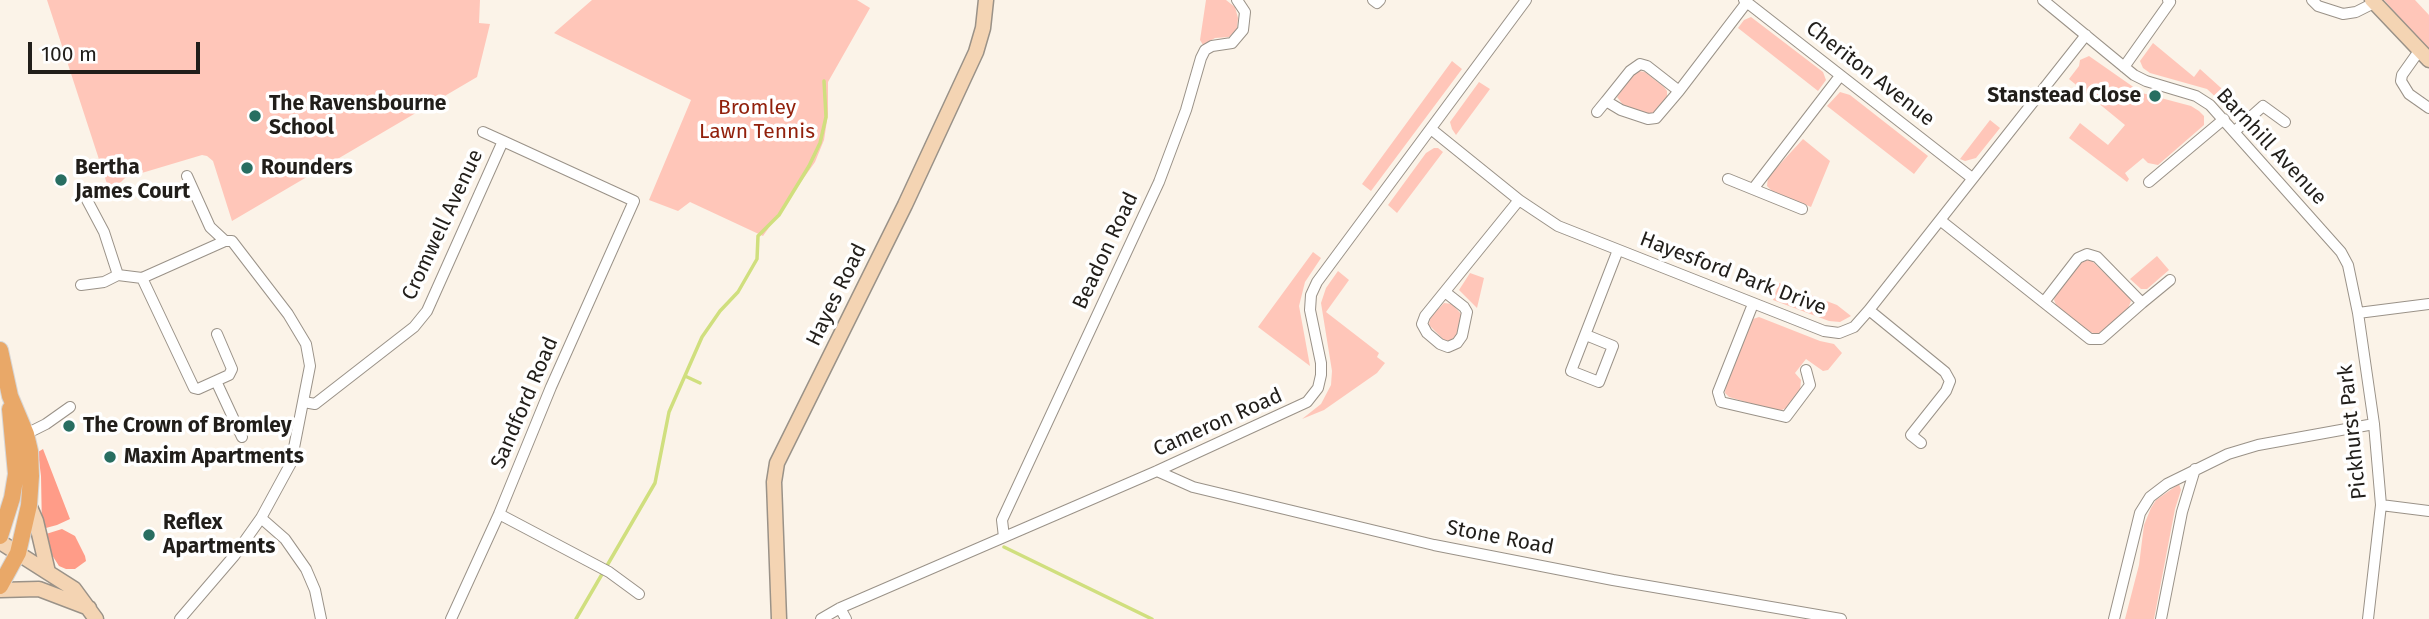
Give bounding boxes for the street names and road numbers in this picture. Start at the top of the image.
street label: Cheriton Avenue [1801,16,1939,132]
street label: Barnhill Avenue [2210,83,2332,211]
street label: Cromwell Avenue [397,146,489,304]
street label: Beadon Road [1068,188,1144,314]
street label: Hayesford Park Drive [1636,227,1830,321]
street label: Hayes Road [801,240,873,350]
street label: Sandford Road [486,333,564,473]
street label: Pickhurst Park [2333,363,2373,501]
street label: Cameron Road [1150,383,1286,463]
street label: Stone Road [1444,515,1556,561]

